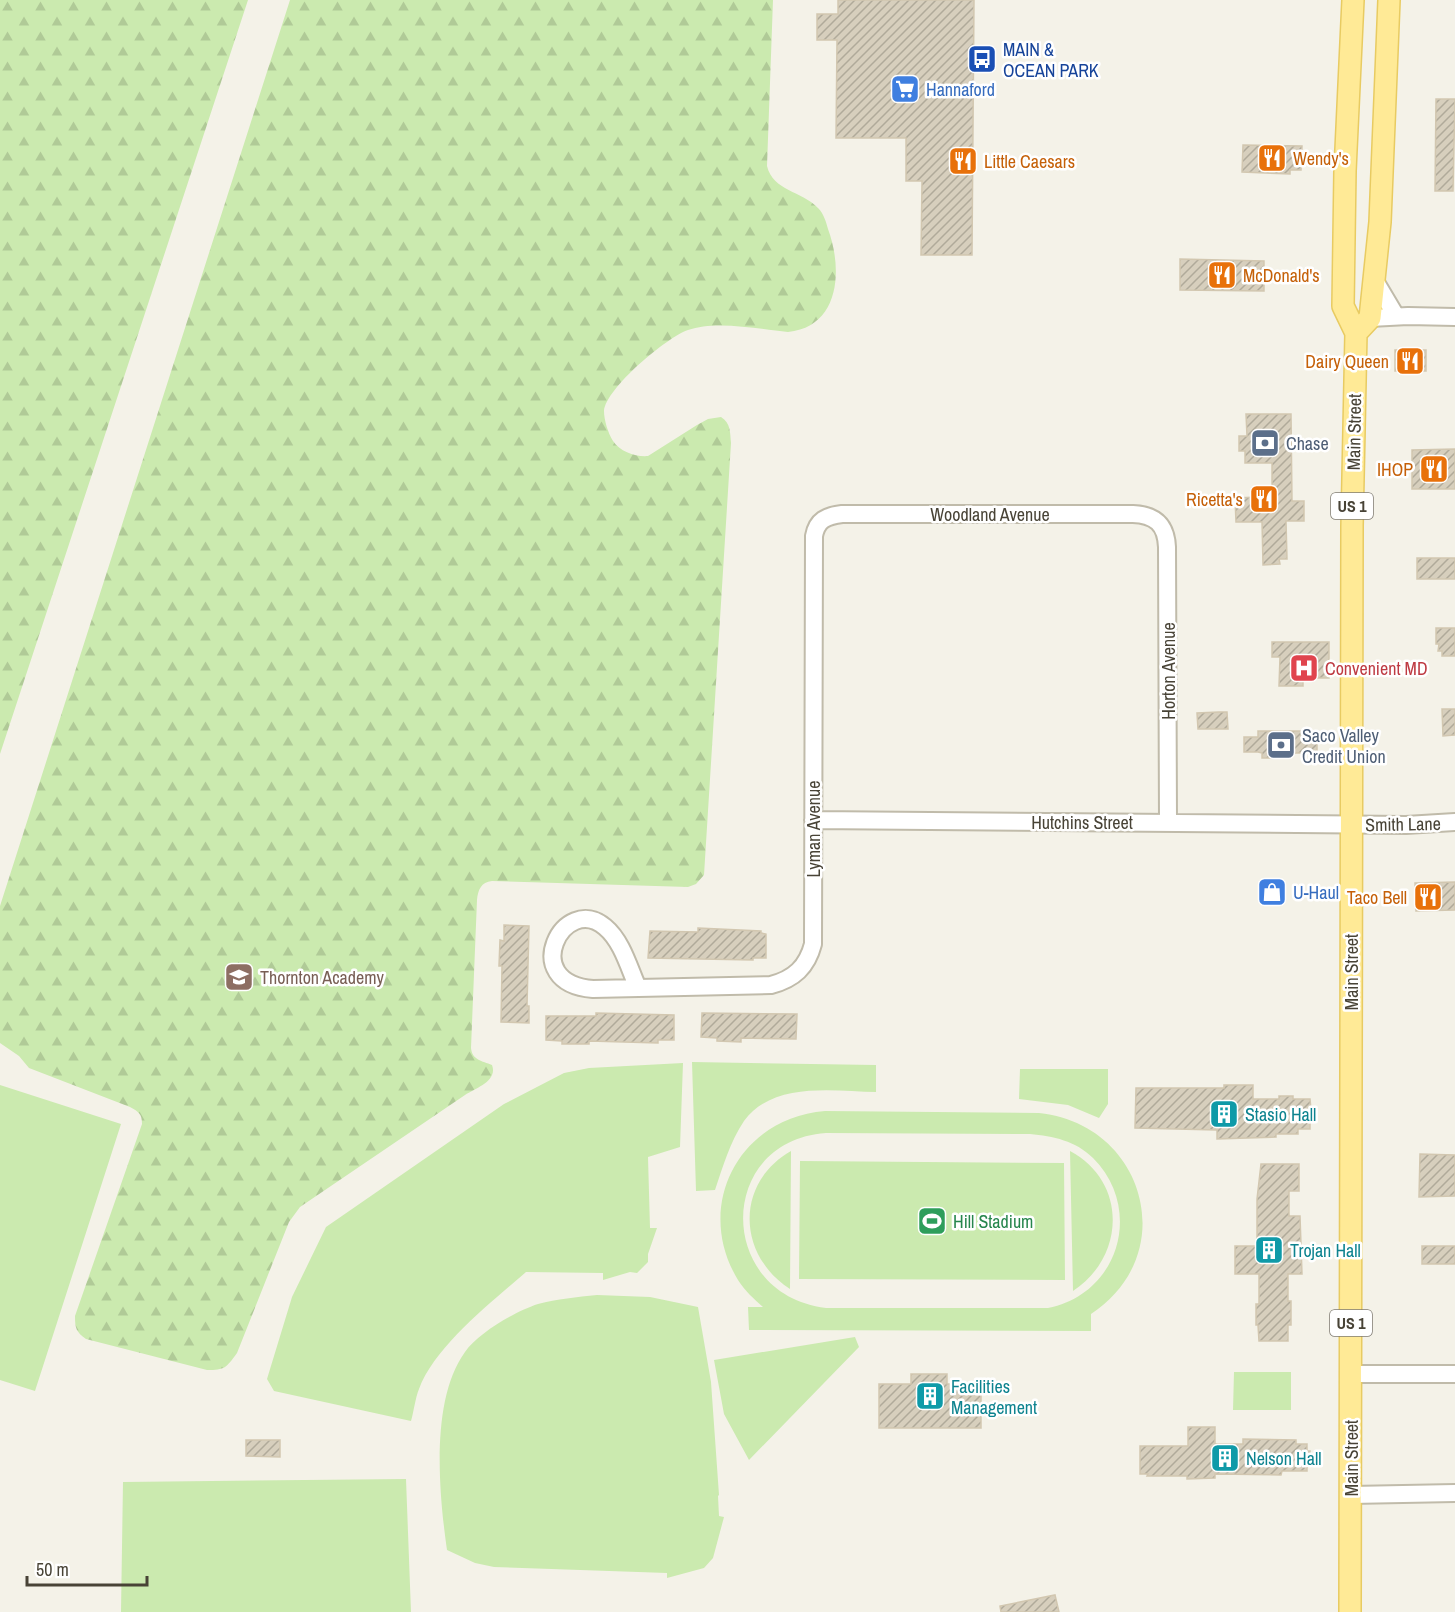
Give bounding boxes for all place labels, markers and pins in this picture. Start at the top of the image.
place label: MAIN & OCEAN PARK [1003,37,1099,83]
bus stop icon: MAIN & OCEAN PARK [966,43,998,75]
supermarket icon: Hannaford [889,73,921,105]
place label: Hannaford [926,77,995,102]
restaurant icon: Wendy's [1256,142,1288,174]
restaurant icon: Little Caesars [947,145,979,177]
place label: Wendy's [1293,146,1349,171]
place label: Little Caesars [984,149,1075,174]
restaurant icon: McDonald's [1206,259,1238,291]
place label: McDonald's [1243,263,1320,288]
restaurant icon: Dairy Queen [1394,345,1426,377]
place label: Dairy Queen [1305,349,1389,374]
bank icon: Chase [1249,427,1281,459]
place label: Chase [1286,431,1329,456]
restaurant icon: IHOP [1418,453,1450,485]
place label: IHOP [1377,457,1413,482]
restaurant icon: Ricetta's [1248,483,1280,515]
place label: Ricetta's [1186,487,1243,512]
hospital icon: Convenient MD [1288,652,1320,684]
place label: Convenient MD [1325,656,1428,681]
place label: Saco Valley Credit Union [1302,723,1386,769]
bank icon: Saco Valley Credit Union [1265,729,1297,761]
shop icon: U-Haul [1256,876,1288,908]
place label: U-Haul [1293,880,1339,905]
restaurant icon: Taco Bell [1412,881,1444,913]
place label: Taco Bell [1347,885,1407,910]
school or university icon: Thornton Academy [223,961,255,993]
place label: Thornton Academy [260,965,385,990]
building icon: Stasio Hall [1208,1098,1240,1130]
place label: Stasio Hall [1245,1102,1316,1127]
sports icon: Hill Stadium [916,1205,948,1237]
place label: Hill Stadium [953,1209,1033,1234]
building icon: Trojan Hall [1253,1234,1285,1266]
place label: Trojan Hall [1290,1238,1361,1263]
place label: Facilities Management [951,1374,1037,1420]
building icon: Facilities Management [914,1380,946,1412]
building icon: Nelson Hall [1209,1442,1241,1474]
place label: Nelson Hall [1246,1446,1321,1471]

